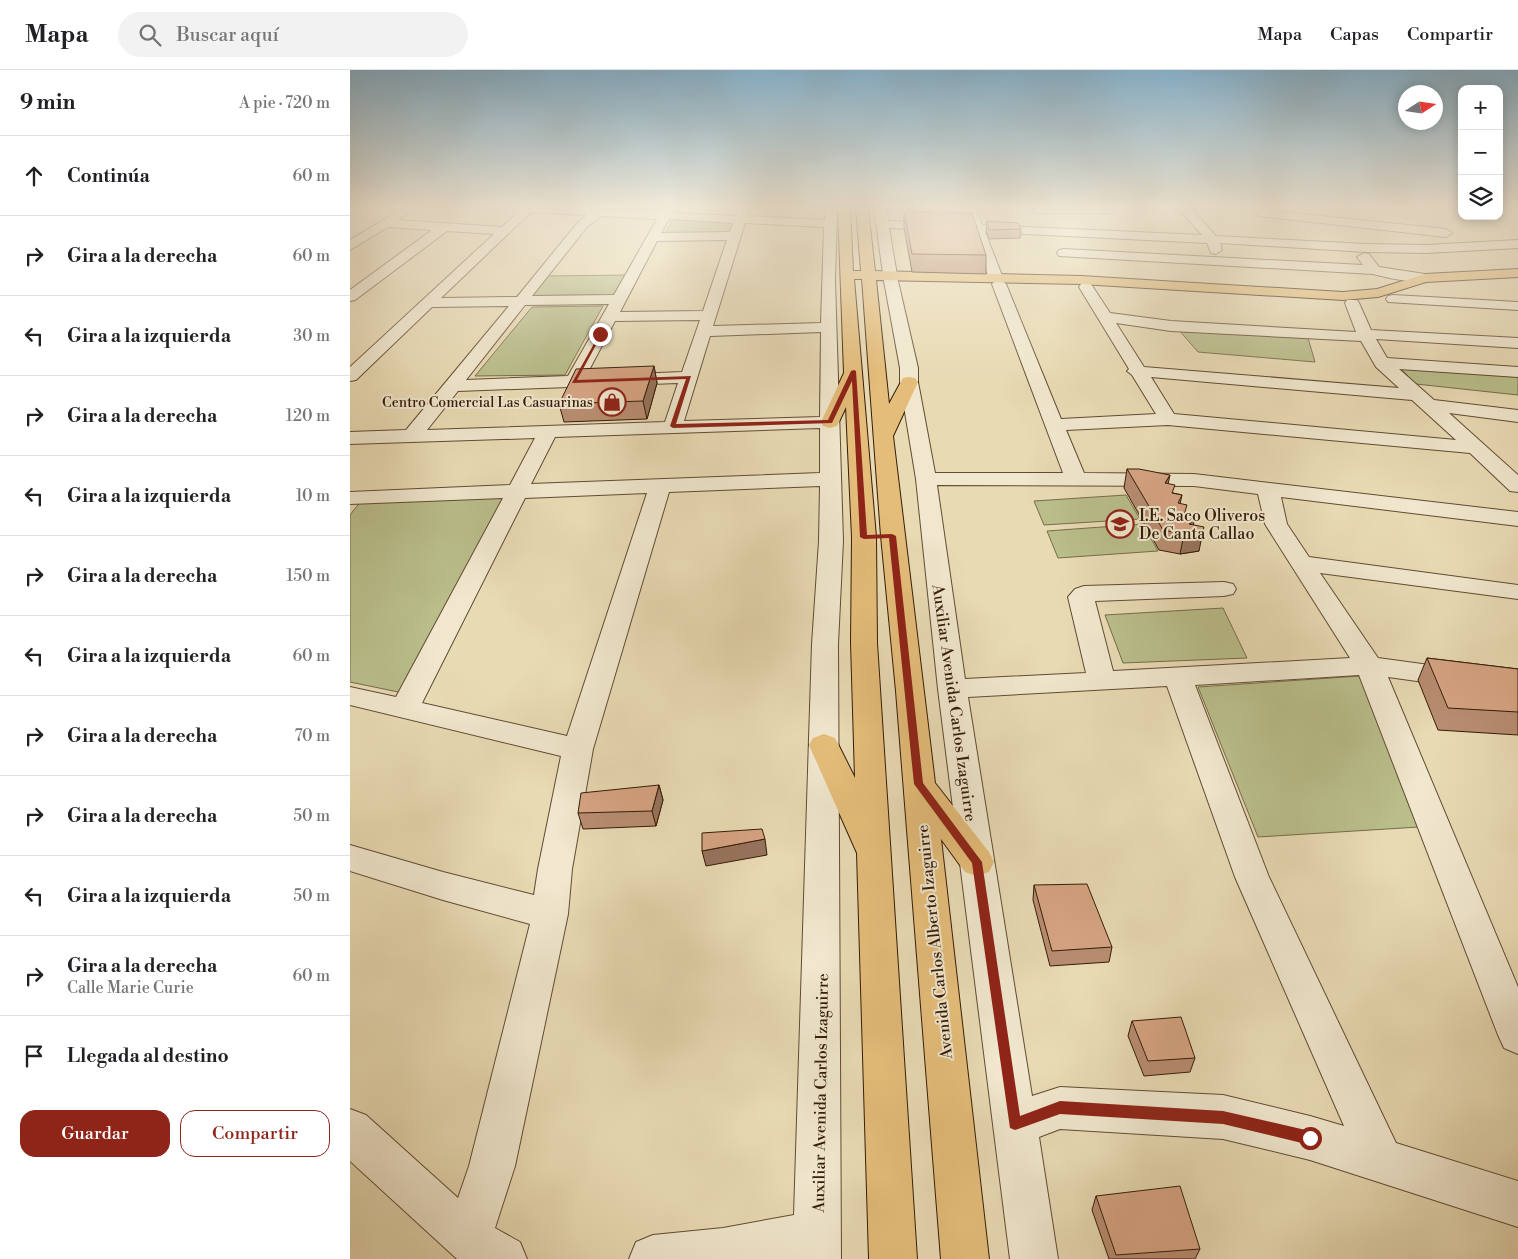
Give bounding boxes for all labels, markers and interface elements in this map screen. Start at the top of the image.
search box [118,12,468,57]
text: Mapa [25,20,88,50]
icon: search [136,21,164,49]
text: Buscar aquí [176,23,279,47]
text: Mapa [1258,23,1302,46]
text: Capas [1330,23,1379,46]
text: Compartir [1407,23,1493,46]
north arrow [1398,85,1443,130]
map controls [1458,85,1503,220]
button: + [1458,85,1503,130]
text: 9 min [20,90,75,116]
text: A pie · 720 m [239,93,330,113]
button: − [1458,130,1503,175]
icon: ahead [20,162,48,190]
text: Continúa [67,164,150,188]
text: 60 m [292,166,330,186]
button: layers [1458,175,1503,220]
icon: right [20,242,48,270]
text: Gira a la derecha [67,244,217,268]
text: 60 m [292,246,330,266]
icon: left [20,322,48,350]
route end [589,323,612,346]
text: Gira a la izquierda [67,324,231,348]
text: 30 m [293,326,330,346]
shop icon: Centro Comercial Las Casuarinas [597,387,627,417]
place label: Centro Comercial Las Casuarinas [382,394,593,412]
icon: right [20,402,48,430]
text: Gira a la derecha [67,404,217,428]
text: 120 m [286,406,330,426]
icon: left [20,482,48,510]
text: Gira a la izquierda [67,484,231,508]
text: 10 m [296,486,330,506]
place label: I.E. Saco Oliveros De Canta Callao [1139,506,1265,544]
school or university icon: I.E. Saco Oliveros De Canta Callao [1105,509,1135,539]
icon: right [20,562,48,590]
text: Gira a la derecha [67,564,217,588]
text: 150 m [286,566,330,586]
street label: Auxiliar Avenida Carlos Izaguirre [927,582,981,823]
icon: left [20,642,48,670]
text: Gira a la izquierda [67,644,231,668]
text: 60 m [292,646,330,666]
icon: right [20,722,48,750]
text: Gira a la derecha [67,724,217,748]
text: 70 m [294,726,330,746]
icon: right [20,802,48,830]
text: Gira a la derecha [67,804,217,828]
text: 50 m [293,806,330,826]
street label: Avenida Carlos Alberto Izaguirre [913,824,957,1061]
icon: left [20,882,48,910]
text: Gira a la izquierda [67,884,231,908]
text: 50 m [293,886,330,906]
text: Gira a la derecha [67,954,217,978]
icon: right [20,962,48,990]
text: 60 m [292,966,330,986]
street label: Auxiliar Avenida Carlos Izaguirre [809,973,833,1214]
text: Calle Marie Curie [67,978,194,998]
icon: arrive [20,1042,48,1070]
text: Llegada al destino [67,1044,229,1068]
button: Guardar [20,1110,170,1157]
button: Compartir [180,1110,330,1157]
route start [1299,1127,1322,1150]

